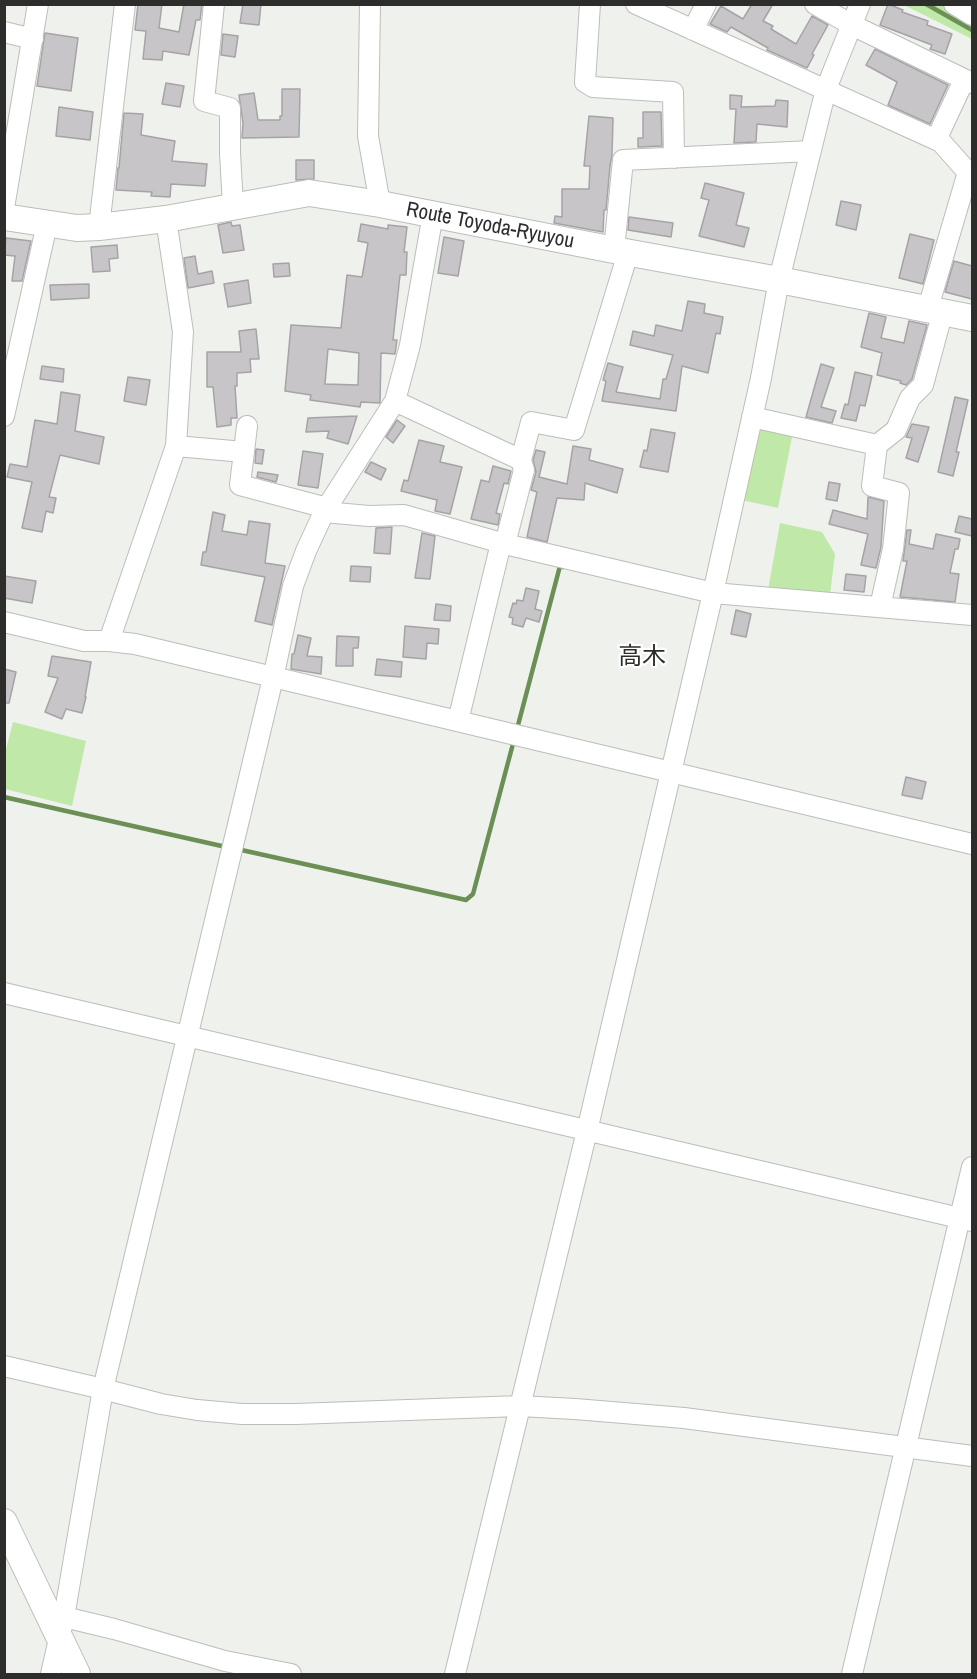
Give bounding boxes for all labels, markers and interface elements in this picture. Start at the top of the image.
street label: Route Toyoda-Ryuyou [404,197,576,255]
district label: 高木 [618,644,666,672]

